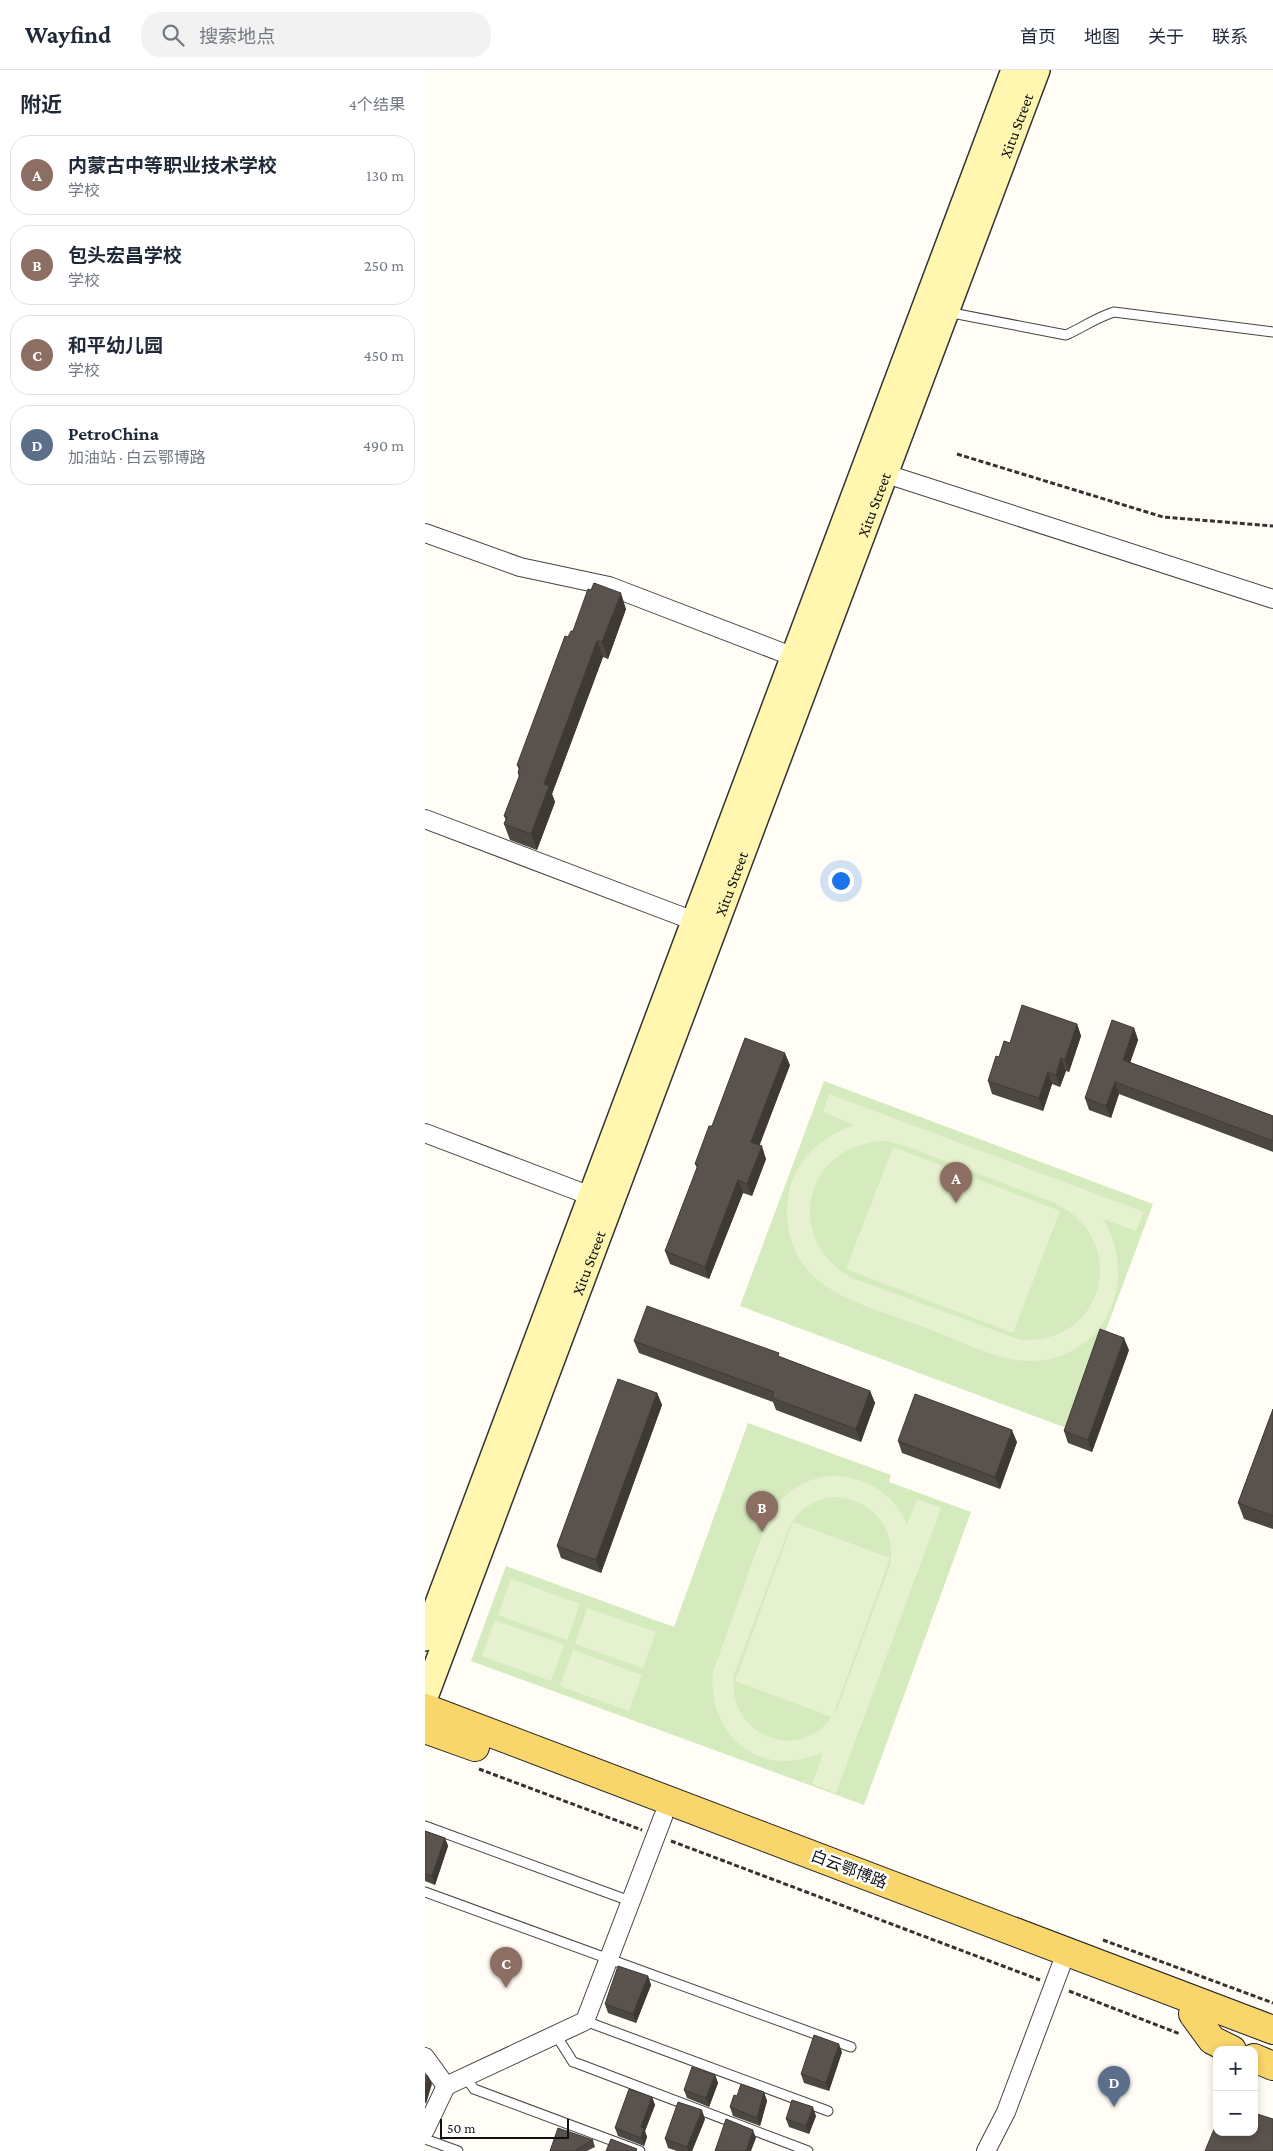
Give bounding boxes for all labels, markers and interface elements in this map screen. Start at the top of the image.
search box [141,12,491,57]
text: Wayfind [25,21,111,48]
icon: search [159,21,187,49]
text: 搜索地点 [199,26,275,47]
text: 首页 [1020,27,1056,47]
text: 地图 [1084,27,1120,47]
text: 关于 [1148,27,1184,47]
text: 联系 [1212,27,1248,47]
street label: Xitu Street [996,90,1036,160]
text: 附近 [20,93,62,117]
text: 4个结果 [349,96,405,113]
text: 内蒙古中等职业技术学校 [68,155,277,176]
text: A [32,167,42,184]
text: 130 m [366,167,404,184]
text: 学校 [68,182,100,199]
text: 包头宏昌学校 [68,245,182,266]
text: B [32,257,42,274]
text: 250 m [364,257,404,274]
text: 学校 [68,272,100,289]
text: 和平幼儿园 [68,335,163,356]
text: C [32,347,42,364]
text: 450 m [363,347,404,364]
text: 学校 [68,362,100,379]
text: PetroChina [68,423,159,444]
text: D [31,437,43,454]
text: 490 m [363,437,404,454]
text: 加油站 · 白云鄂博路 [68,449,206,466]
street label: Xitu Street [854,469,894,539]
street label: Xitu Street [711,848,751,918]
your location [828,868,854,894]
pin: A [940,1162,972,1203]
street label: Xitu Street [569,1227,608,1297]
pin: B [746,1491,778,1532]
street label: 白云鄂博路 [809,1847,889,1891]
pin: C [490,1947,522,1988]
map controls [1213,2046,1258,2136]
button: + [1213,2046,1258,2091]
pin: D [1098,2066,1130,2107]
button: − [1213,2091,1258,2136]
scale bar [440,2116,569,2139]
text: 50 m [447,2120,475,2136]

